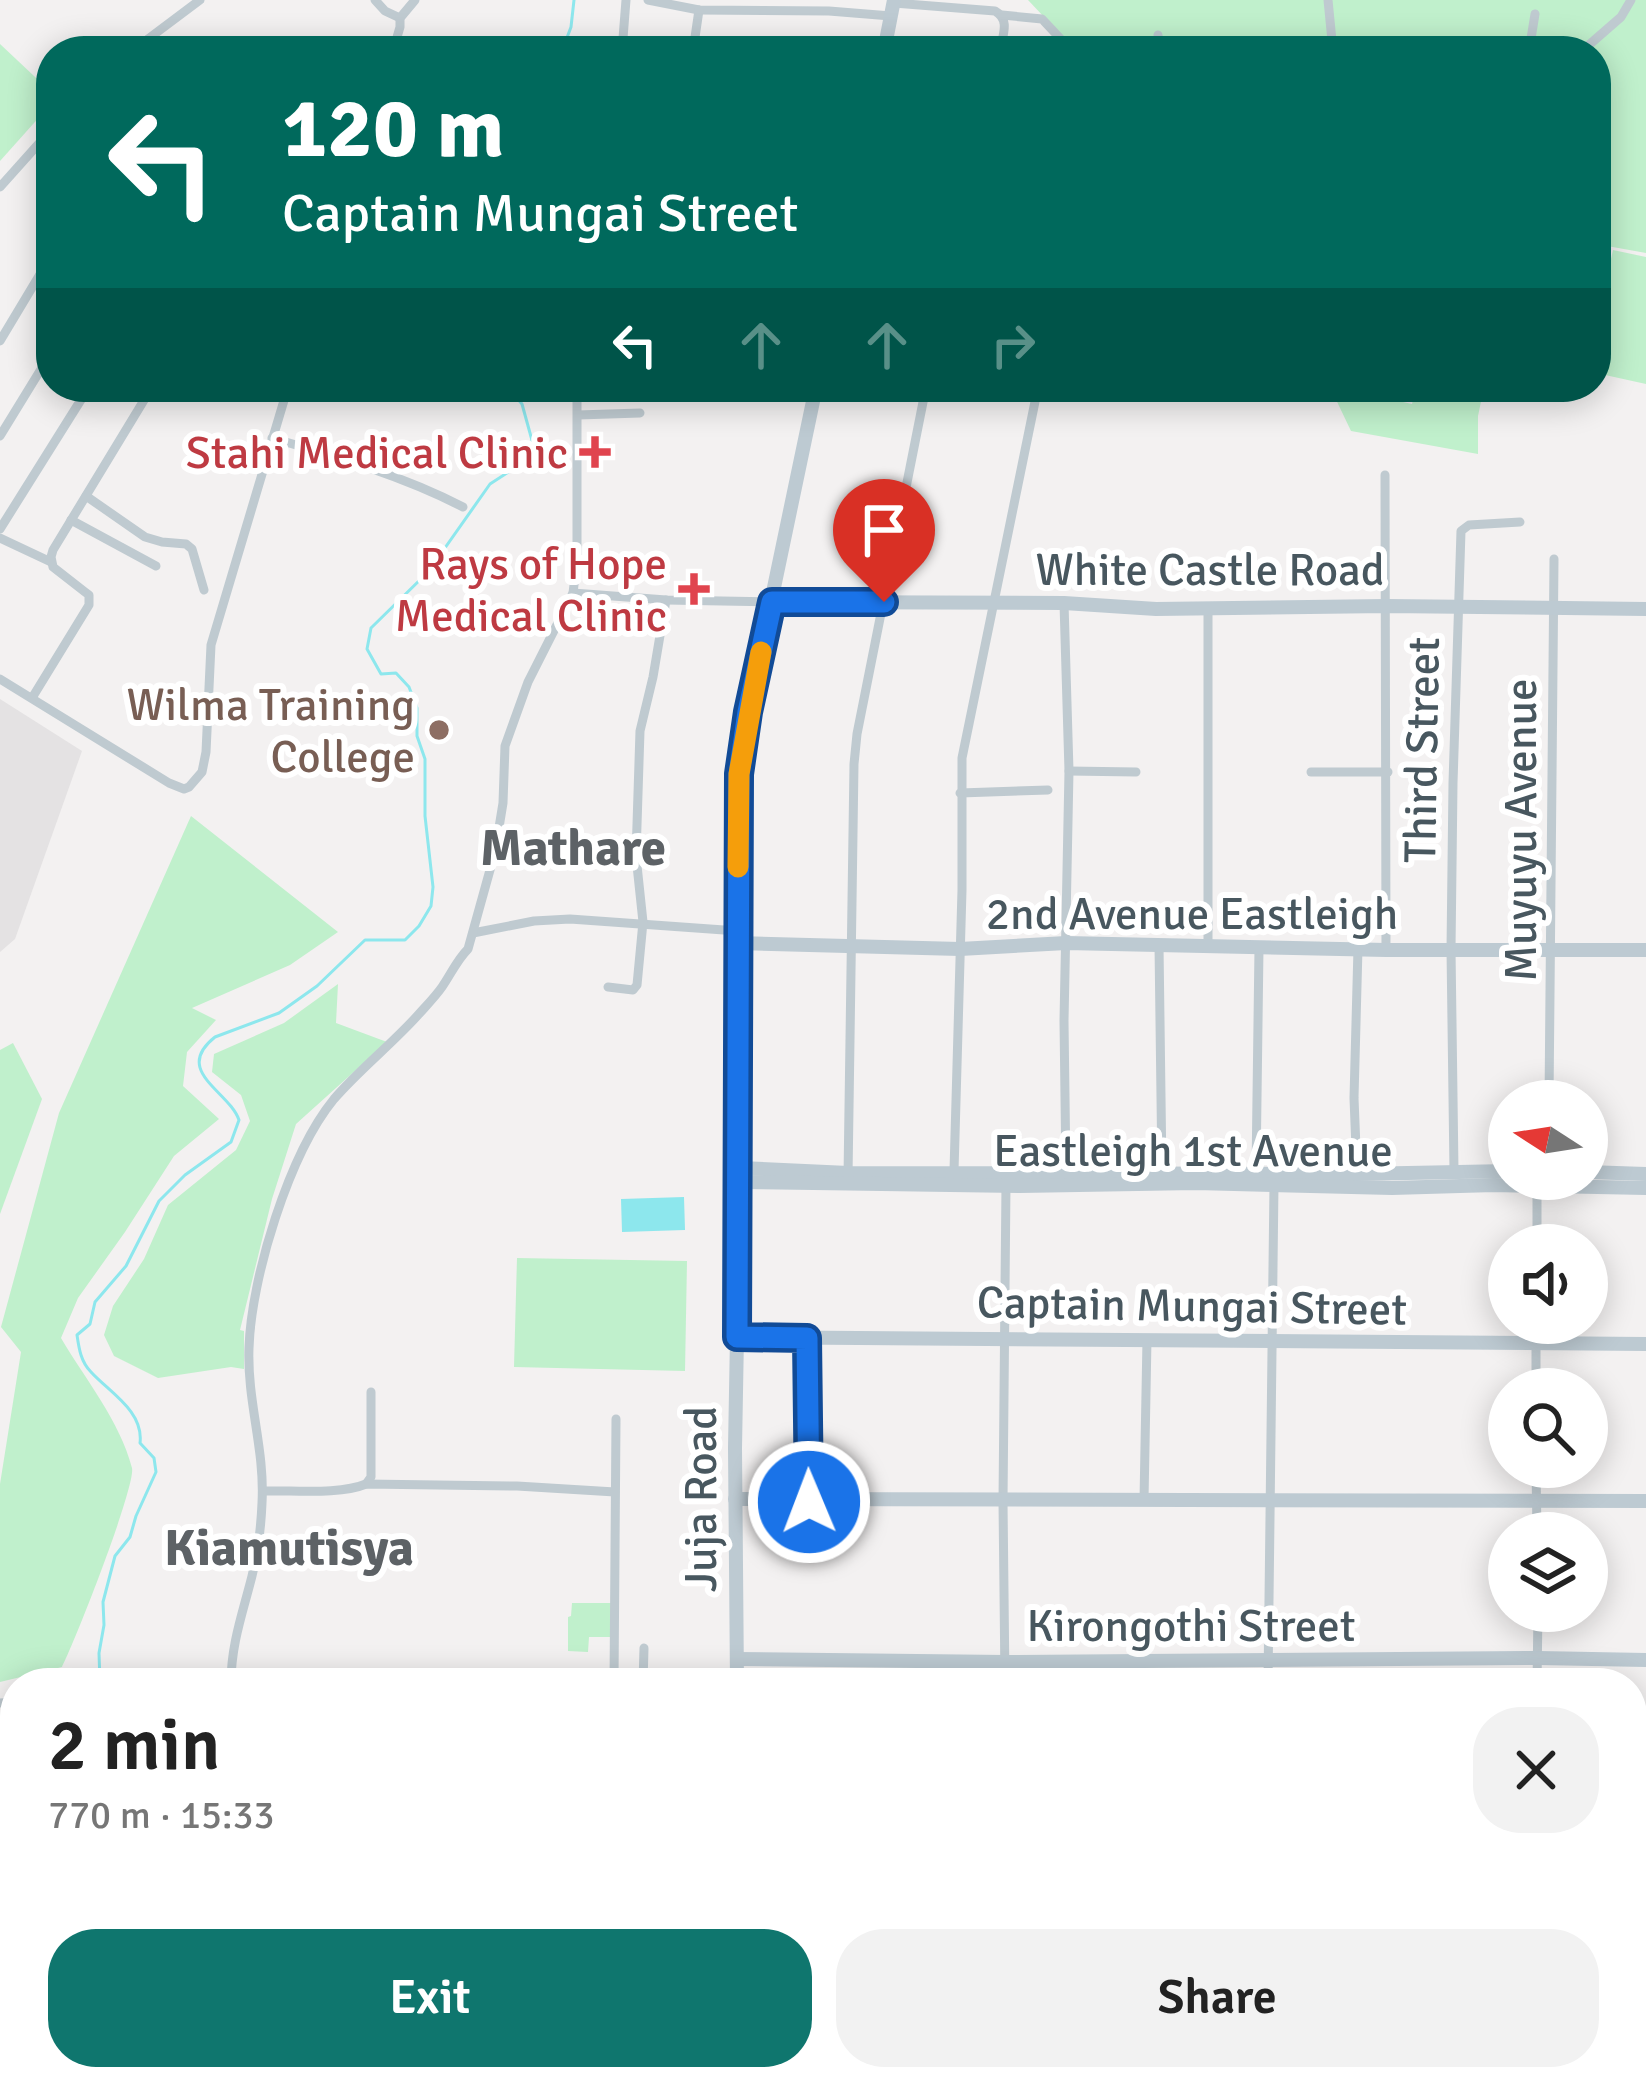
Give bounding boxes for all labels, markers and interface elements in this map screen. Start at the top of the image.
text: 120 m [282,77,504,181]
icon: left [84,84,240,240]
text: Captain Mungai Street [282,180,798,247]
icon: left [602,312,668,378]
icon: ahead [728,312,794,378]
icon: ahead [854,312,920,378]
icon: right [980,312,1046,378]
place label: Stahi Medical Clinic [186,426,568,481]
marker: Stahi Medical Clinic [579,436,611,468]
pin [833,479,935,602]
icon: arrive [851,497,917,563]
place label: Rays of Hope Medical Clinic [395,537,667,644]
street label: White Castle Road [1035,543,1385,598]
marker: Rays of Hope Medical Clinic [678,573,710,605]
street label: Third Street [1393,637,1452,863]
place label: Wilma Training College [126,678,415,785]
street label: Muyuyu Avenue [1494,679,1549,981]
marker: Wilma Training College [426,717,452,743]
district label: Mathare [480,817,666,880]
street label: 2nd Avenue Eastleigh [986,887,1398,942]
north arrow [1488,1080,1608,1200]
map controls [1488,1080,1608,1632]
street label: Eastleigh 1st Avenue [993,1124,1393,1179]
button: sound [1488,1224,1608,1344]
street label: Captain Mungai Street [976,1275,1408,1338]
button: search [1488,1368,1608,1488]
street label: Juja Road [674,1406,729,1592]
position arrow [746,1439,872,1565]
button: layers [1488,1512,1608,1632]
district label: Kiamutisya [164,1517,414,1580]
street label: Kirongothi Street [1026,1599,1356,1654]
text: 2 min [48,1701,220,1790]
button: close [1473,1707,1599,1833]
text: 770 m · 15:33 [48,1791,275,1839]
button: Exit [48,1929,812,2067]
button: Share [836,1929,1599,2067]

